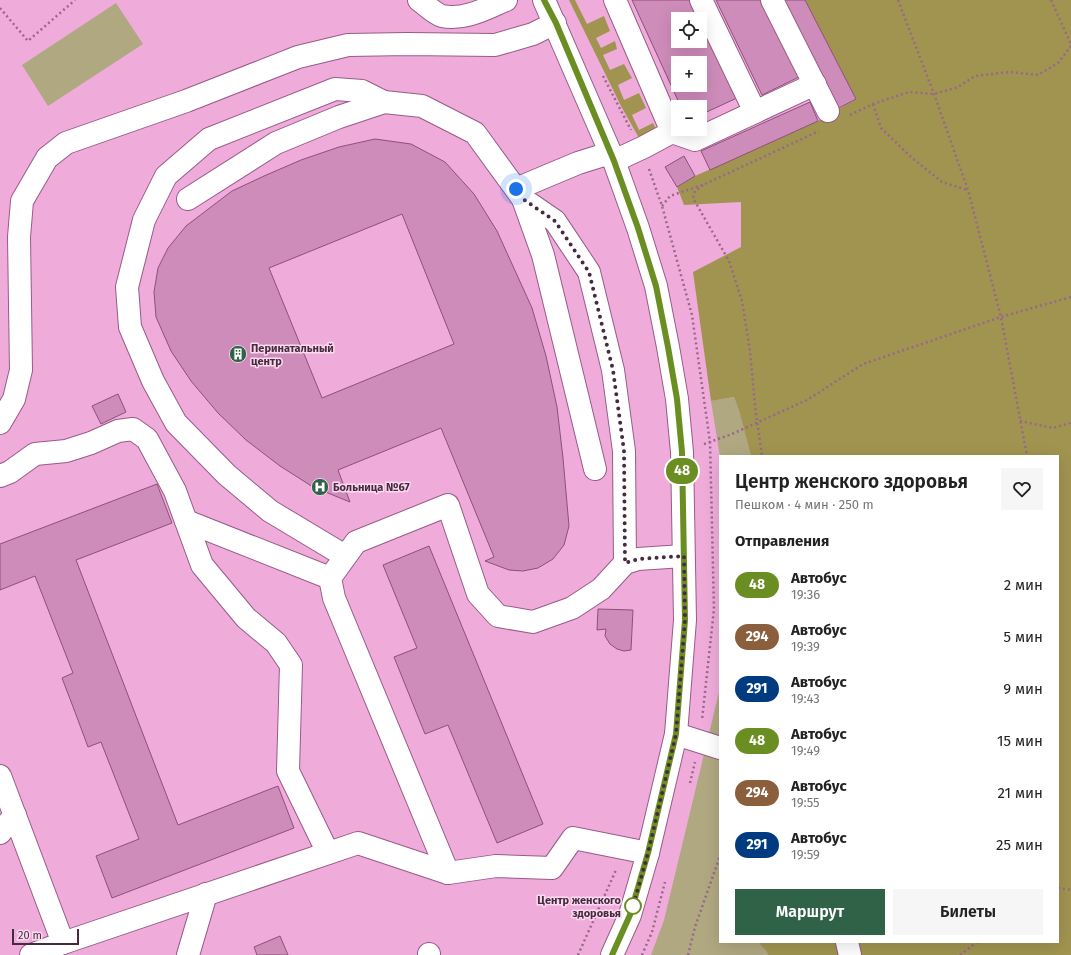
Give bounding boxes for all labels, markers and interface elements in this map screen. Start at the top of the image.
map controls [671,12,707,136]
button: locate [671,12,707,48]
button: + [671,56,707,92]
button: − [671,100,707,136]
your location [506,179,526,199]
place label: Перинатальный центр [251,342,334,368]
building icon: Перинатальный центр [228,344,248,364]
line badge: 48 [664,458,700,484]
text: 48 [674,462,690,479]
button: heart [1001,468,1043,510]
text: Центр женского здоровья [735,470,968,493]
hospital icon: Больница №67 [310,477,330,497]
place label: Больница №67 [333,481,410,494]
text: Пешком · 4 мин · 250 m [735,497,874,512]
text: Отправления [735,532,829,550]
text: Автобус [791,569,847,587]
text: 48 [749,576,765,593]
text: 2 мин [1004,576,1043,594]
text: 19:36 [791,587,820,602]
text: Автобус [791,621,847,639]
text: 294 [746,628,768,645]
text: 5 мин [1004,628,1043,646]
text: 19:39 [791,639,820,654]
text: Автобус [791,673,847,691]
text: 291 [746,680,768,697]
text: 9 мин [1003,680,1043,698]
text: 19:43 [791,691,820,706]
text: Автобус [791,725,847,743]
text: 48 [749,732,765,749]
text: 15 мин [997,732,1043,750]
text: 19:49 [791,743,820,758]
text: Автобус [791,777,847,795]
text: 294 [746,784,768,801]
text: 21 мин [998,784,1043,802]
text: 19:55 [791,795,820,810]
text: Автобус [791,829,847,847]
text: 291 [746,836,768,853]
text: 25 мин [996,836,1043,854]
text: 19:59 [791,847,820,862]
button: Маршрут [735,889,885,935]
button: Билеты [893,889,1043,935]
place label: Центр женского здоровья [537,894,622,920]
marker: Центр женского здоровья [624,897,642,915]
scale bar [12,927,79,946]
text: 20 m [18,929,42,942]

